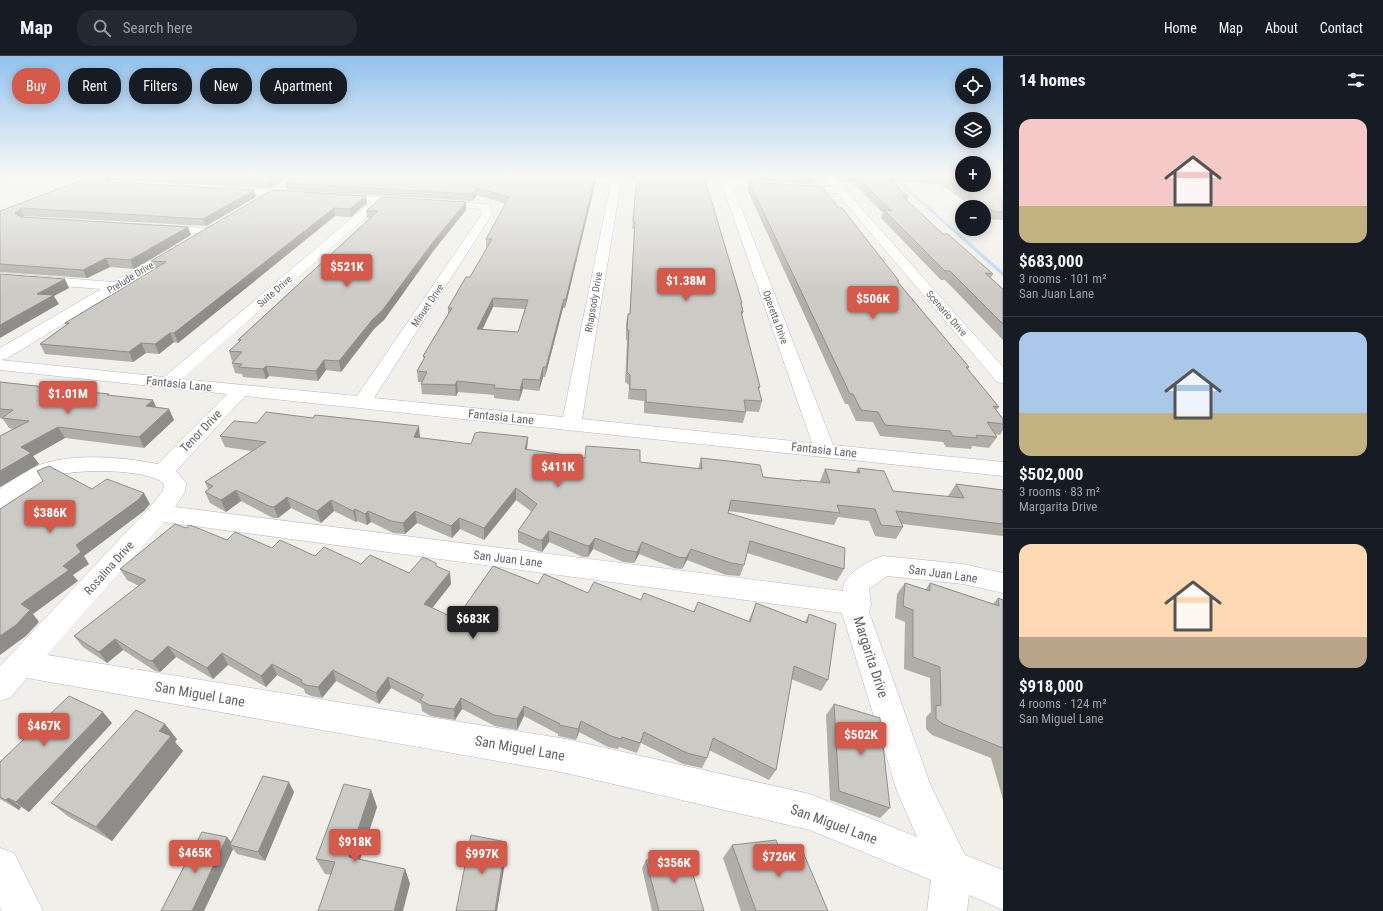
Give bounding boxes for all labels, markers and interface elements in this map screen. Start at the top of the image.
search box [77,10,357,46]
text: Map [20,16,53,39]
icon: search [91,17,113,39]
text: Search here [123,19,193,37]
text: Home [1164,20,1197,36]
text: Map [1219,20,1243,36]
text: About [1265,20,1298,36]
text: Contact [1320,20,1363,36]
chip: Buy [12,68,60,104]
chip: Rent [68,68,121,104]
chip: Filters [129,68,192,104]
chip: New [200,68,252,104]
chip: Apartment [260,68,347,104]
map controls [955,68,991,236]
button: locate [955,68,991,104]
icon: filters [1345,69,1367,91]
text: 14 homes [1019,70,1085,90]
button: layers [955,112,991,148]
icon: home [1157,145,1229,217]
button: + [955,156,991,192]
button: − [955,200,991,236]
text: $683,000 [1019,251,1083,271]
pin: $521K [319,254,375,288]
street label: Prelude Drive [105,259,156,296]
text: $521K [330,259,364,274]
pin: $1.38M [653,268,719,302]
street label: Rhapsody Drive [583,271,604,333]
text: 3 rooms · 101 m² [1019,271,1106,286]
street label: Suite Drive [255,273,294,309]
text: $1.38M [666,273,706,288]
street label: Minuet Drive [409,281,446,329]
pin: $506K [845,286,901,320]
text: San Juan Lane [1019,286,1094,301]
street label: Scenario Drive [924,288,970,339]
street label: Operetta Drive [761,289,790,346]
text: $506K [856,291,890,306]
icon: home [1157,358,1229,430]
street label: Fantasia Lane [145,374,213,394]
pin: $1.01M [35,381,101,415]
text: $1.01M [48,386,88,401]
street label: Tenor Drive [177,407,225,455]
street label: Fantasia Lane [467,407,535,427]
street label: Fantasia Lane [790,440,858,460]
pin: $411K [530,454,586,488]
text: $411K [541,459,575,474]
text: $502,000 [1019,464,1083,484]
text: 3 rooms · 83 m² [1019,484,1100,499]
text: Margarita Drive [1019,499,1097,514]
pin: $386K [22,500,78,534]
text: $386K [33,505,67,520]
street label: Rosalina Drive [81,538,137,598]
street label: San Juan Lane [473,548,544,570]
street label: San Juan Lane [908,562,979,586]
icon: home [1157,570,1229,642]
pin: $683K [445,606,501,640]
text: $683K [456,611,490,626]
street label: Margarita Drive [850,614,892,700]
text: $918,000 [1019,676,1083,696]
street label: San Miguel Lane [154,678,247,710]
text: 4 rooms · 124 m² [1019,696,1106,711]
text: San Miguel Lane [1019,711,1104,726]
pin: $467K [16,713,72,747]
text: $467K [27,718,61,733]
pin: $502K [833,722,889,756]
text: $502K [844,727,878,742]
street label: San Miguel Lane [474,732,567,764]
street label: San Miguel Lane [788,801,880,847]
pin: $918K [327,829,383,863]
text: $918K [338,834,372,849]
pin: $465K [167,840,223,874]
pin: $997K [454,841,510,875]
pin: $726K [751,844,807,878]
text: $465K [178,845,212,860]
text: $997K [465,846,499,861]
text: $726K [762,849,796,864]
pin: $356K [646,850,702,884]
text: $356K [657,855,691,870]

